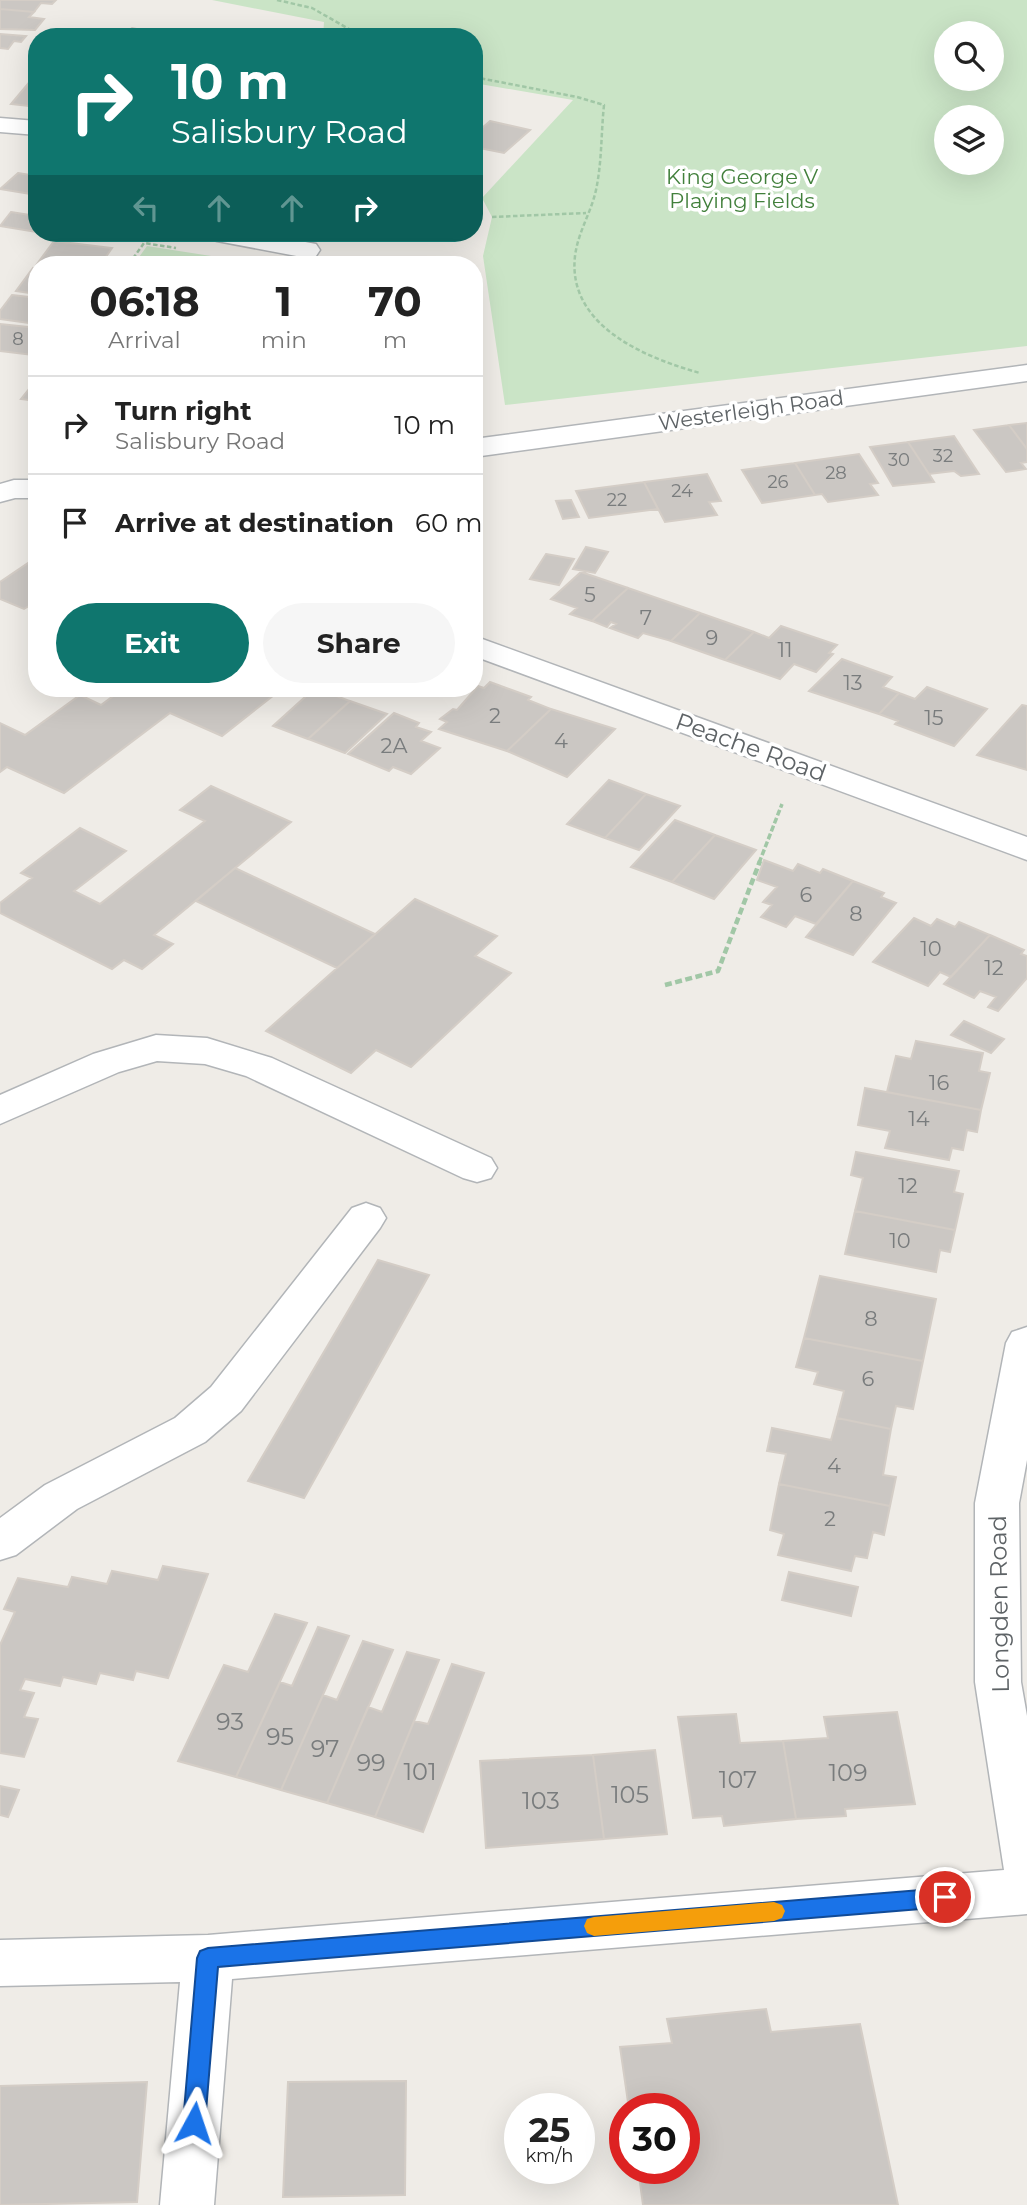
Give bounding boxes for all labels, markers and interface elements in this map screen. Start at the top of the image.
map controls [934,21,1004,175]
button: search [934,21,1004,91]
text: 10 m [171,52,289,111]
icon: right [56,56,147,147]
button: layers [934,105,1004,175]
text: Salisbury Road [171,112,408,151]
park label: King George V Playing Fields [666,164,818,213]
icon: left [127,189,165,227]
icon: ahead [200,189,238,227]
icon: ahead [273,189,311,227]
icon: right [346,189,384,227]
text: 06:18 [89,275,200,327]
text: 1 [276,275,292,327]
text: 70 [368,275,422,327]
text: Arrival [108,326,181,354]
text: min [261,326,307,354]
text: m [383,326,407,354]
house number: 8 [12,328,24,350]
street label: Westerleigh Road [657,385,845,435]
text: Turn right [115,395,251,427]
icon: right [56,406,94,444]
text: 10 m [394,409,455,441]
text: Salisbury Road [115,427,285,455]
house number: 32 [933,445,953,467]
house number: 30 [888,449,910,471]
house number: 28 [825,462,847,484]
house number: 26 [767,471,789,493]
house number: 24 [671,480,693,502]
house number: 22 [607,489,627,511]
icon: arrive [56,504,94,542]
text: Arrive at destination [115,507,394,539]
text: 60 m [415,507,483,539]
house number: 5 [584,582,596,607]
button: Exit [56,603,249,683]
button: Share [263,603,455,683]
house number: 7 [640,605,652,630]
house number: 9 [706,625,718,650]
house number: 11 [777,637,793,662]
house number: 13 [843,670,863,695]
house number: 2 [489,703,501,728]
house number: 15 [924,705,944,730]
street label: Peache Road [672,706,830,788]
house number: 4 [554,728,568,753]
house number: 2A [381,733,408,758]
house number: 6 [800,882,813,907]
house number: 8 [849,901,863,926]
house number: 10 [920,936,942,961]
house number: 12 [984,955,1004,980]
house number: 16 [929,1070,949,1095]
house number: 14 [908,1106,930,1131]
house number: 12 [898,1173,918,1198]
house number: 10 [889,1228,911,1253]
house number: 8 [864,1306,878,1331]
house number: 6 [862,1366,875,1391]
house number: 4 [827,1453,841,1478]
house number: 2 [824,1506,836,1531]
street label: Longden Road [983,1515,1015,1693]
house number: 93 [216,1707,244,1736]
house number: 95 [266,1722,294,1751]
house number: 97 [311,1734,339,1763]
house number: 99 [356,1748,386,1777]
house number: 101 [403,1757,437,1786]
house number: 109 [828,1758,868,1787]
house number: 107 [719,1765,757,1794]
house number: 105 [611,1780,649,1809]
house number: 103 [522,1786,560,1815]
pin [915,1867,975,1927]
icon: arrive [926,1878,964,1916]
position arrow [157,2086,231,2160]
speed limit sign: 30 [609,2093,700,2184]
text: 25 [529,2108,570,2151]
text: km/h [525,2145,574,2167]

